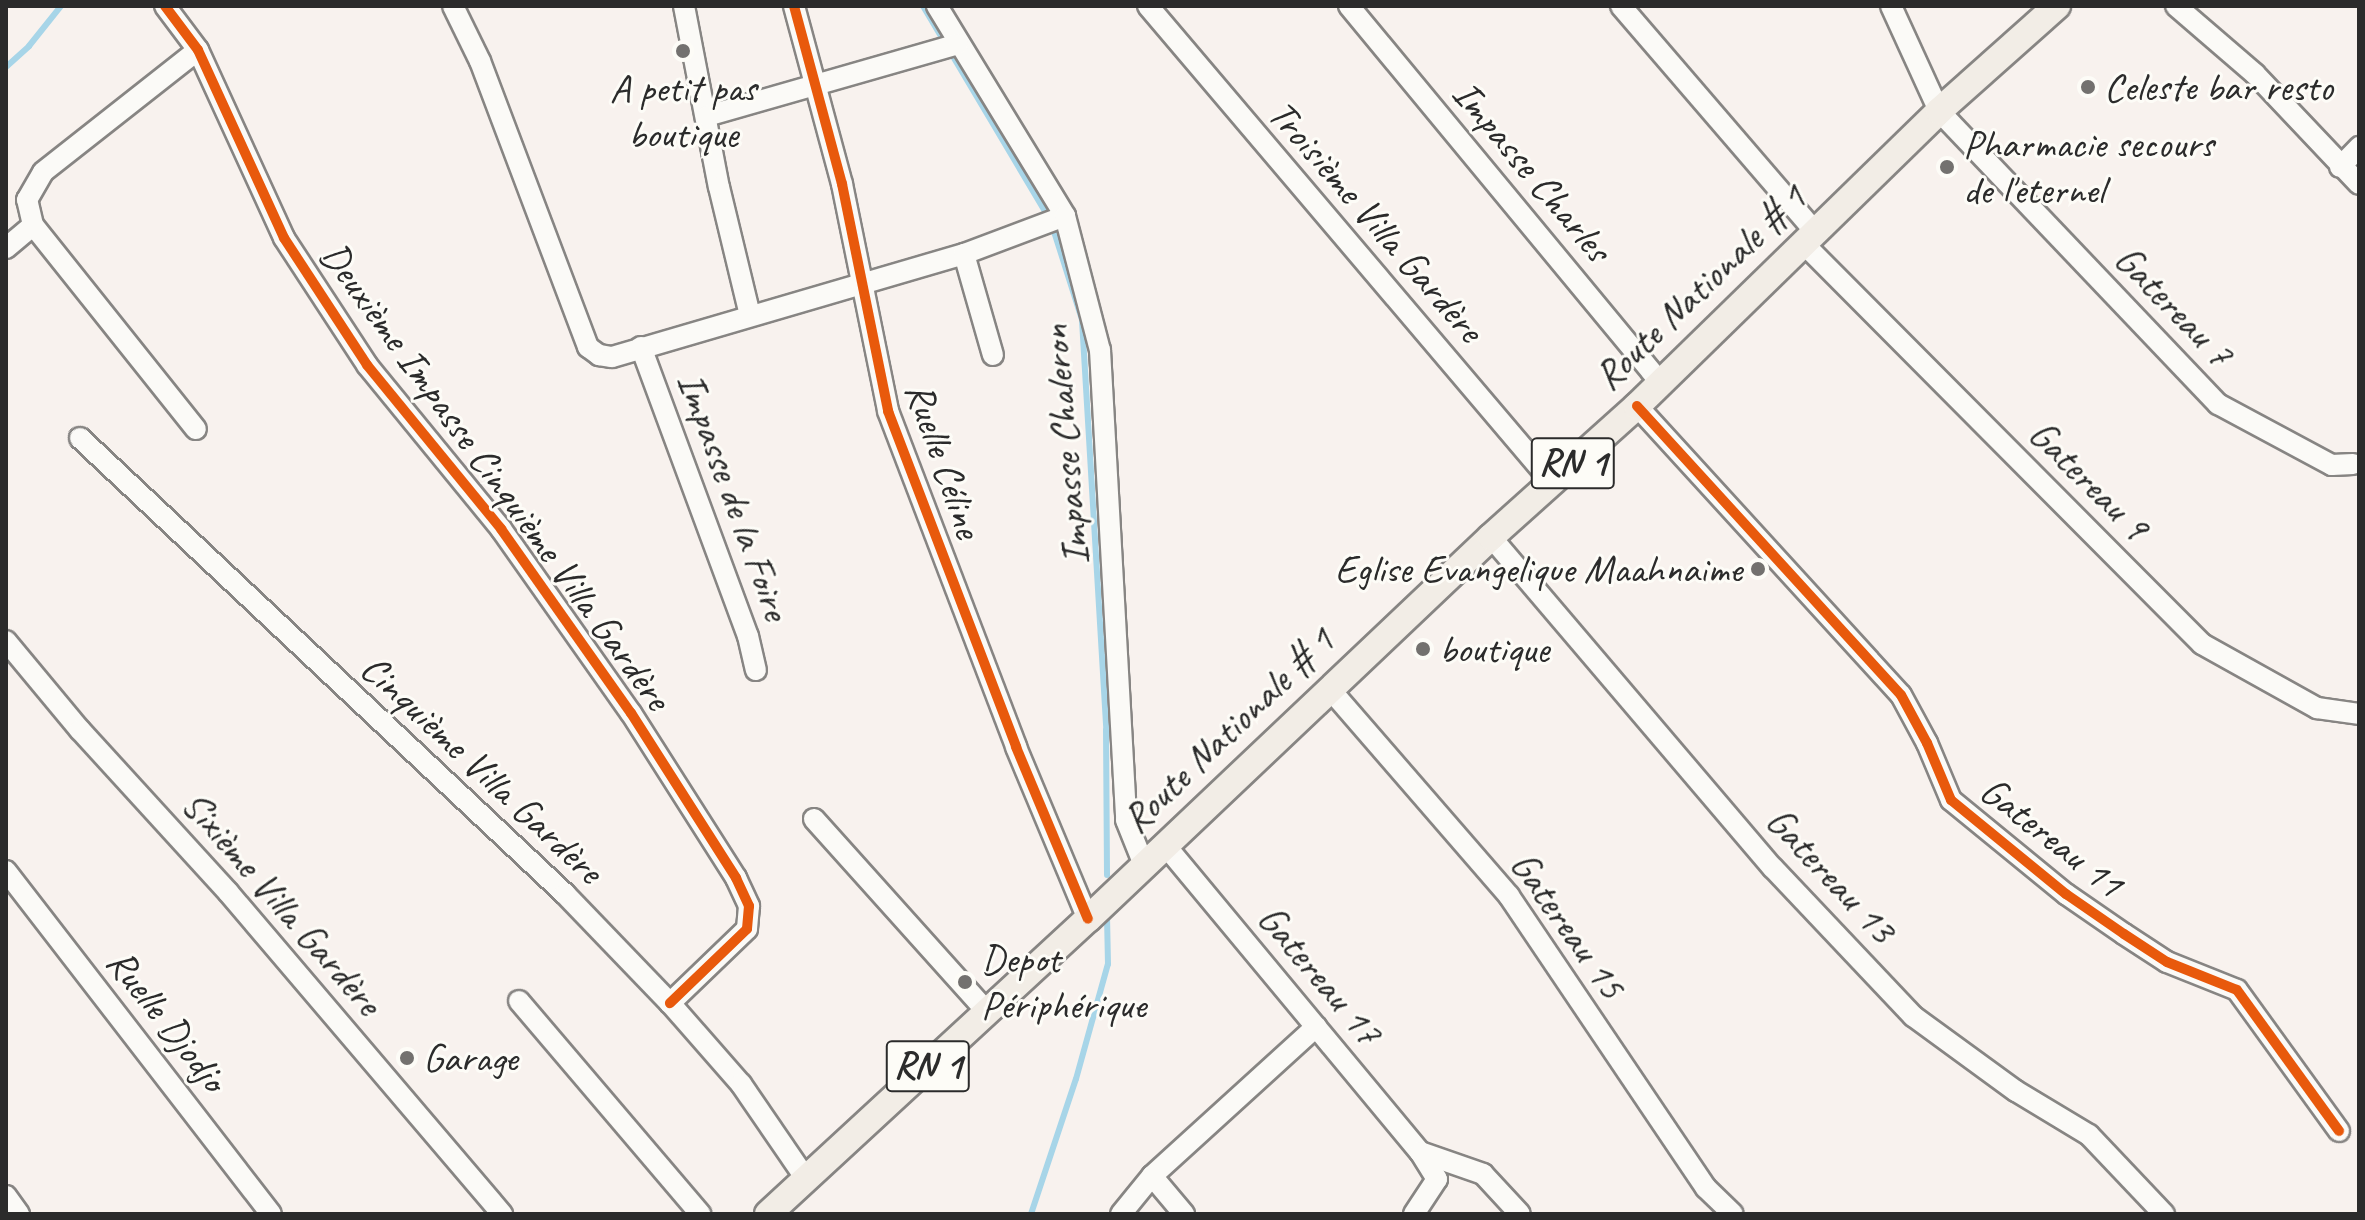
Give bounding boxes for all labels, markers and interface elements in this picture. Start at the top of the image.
marker: A petit pas boutique [674,42,692,60]
place label: Celeste bar resto [2104,63,2333,111]
place label: A petit pas boutique [609,64,757,158]
street label: Impasse Charles [1442,70,1622,272]
marker: Celeste bar resto [2079,78,2097,96]
street label: Troisième Villa Gardère [1258,90,1494,352]
place label: Pharmacie secours de l'eternel [1963,120,2213,214]
marker: Pharmacie secours de l'eternel [1938,158,1956,176]
street label: Route Nationale # 1 [1584,173,1816,401]
street label: Deuxième Impasse Cinquième Villa Gardère [310,233,682,719]
street label: Gatereau 7 [2104,235,2244,377]
street label: Impasse Chaleron [1031,322,1099,568]
street label: Impasse de la Foire [667,366,801,626]
street label: Ruelle Céline [895,376,993,544]
street label: Gatereau 9 [2019,410,2159,550]
road number: RN 1 [1529,429,1617,497]
place label: Eglise Evangelique Maahnaime [1335,545,1742,593]
marker: Eglise Evangelique Maahnaime [1749,560,1767,578]
street label: Route Nationale # 1 [1112,616,1344,844]
place label: boutique [1439,625,1549,673]
marker: boutique [1414,640,1432,658]
street label: Cinquième Villa Gardère [351,645,613,893]
street label: Gatereau 11 [1971,766,2133,908]
street label: Sixième Villa Gardère [172,781,392,1025]
street label: Gatereau 13 [1756,797,1906,953]
street label: Gatereau 15 [1500,842,1636,1008]
street label: Gatereau 17 [1247,895,1393,1055]
place label: Depot Périphérique [981,935,1146,1029]
street label: Ruelle Djodjo [96,939,238,1101]
marker: Depot Périphérique [956,973,974,991]
road number: RN 1 [884,1032,972,1100]
place label: Garage [423,1034,518,1082]
marker: Garage [398,1049,416,1067]

